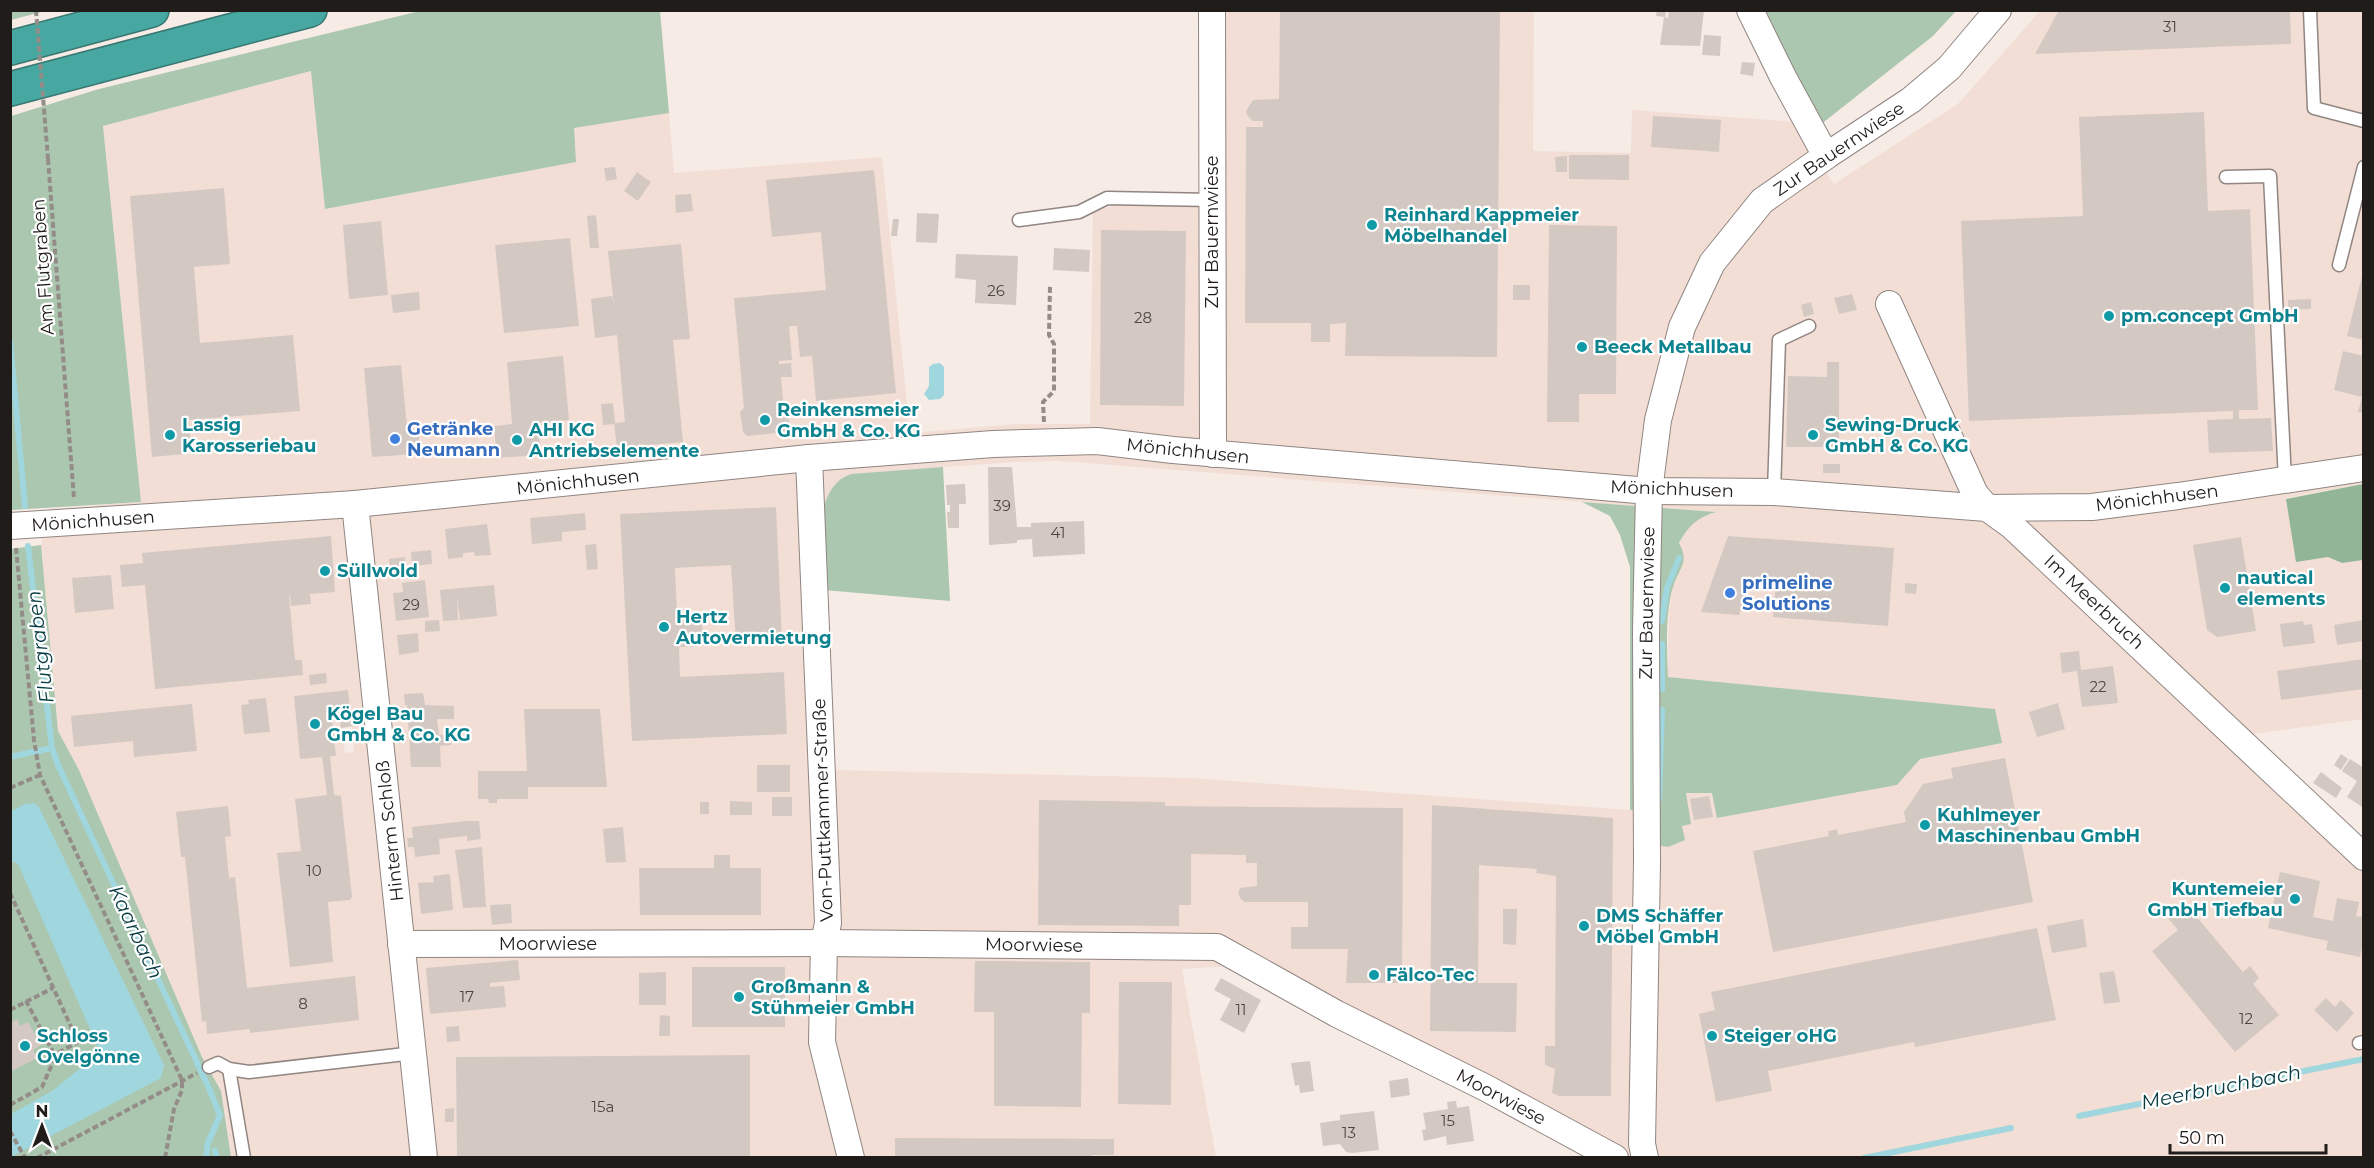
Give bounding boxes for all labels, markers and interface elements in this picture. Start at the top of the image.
house number: 31 [2163,17,2177,36]
street label: Zur Bauernwiese [1769,97,1909,201]
street label: Zur Bauernwiese [1201,155,1223,309]
street label: Am Flutgraben [27,198,59,336]
place label: Reinhard Kappmeier Möbelhandel [1384,204,1579,247]
marker: Reinhard Kappmeier Möbelhandel [1365,218,1379,232]
house number: 26 [987,281,1005,300]
place label: pm.concept GmbH [2121,305,2299,327]
house number: 28 [1134,308,1152,327]
marker: pm.concept GmbH [2102,309,2116,323]
place label: Beeck Metallbau [1594,336,1752,358]
marker: Beeck Metallbau [1575,340,1589,354]
place label: Reinkensmeier GmbH & Co. KG [777,399,921,442]
marker: Reinkensmeier GmbH & Co. KG [758,413,772,427]
place label: Lassig Karosseriebau [182,414,316,457]
place label: Sewing-Druck GmbH & Co. KG [1825,414,1969,457]
place label: Getränke Neumann [407,418,500,461]
place label: AHI KG Antriebselemente [528,419,699,462]
marker: Lassig Karosseriebau [163,428,177,442]
marker: Sewing-Druck GmbH & Co. KG [1806,428,1820,442]
marker: Getränke Neumann [388,432,402,446]
marker: AHI KG Antriebselemente [510,433,524,447]
street label: Mönichhusen [1125,434,1251,468]
street label: Mönichhusen [515,465,641,499]
street label: Mönichhusen [1610,476,1734,502]
street label: Mönichhusen [2094,480,2220,516]
house number: 39 [993,496,1011,515]
street label: Mönichhusen [31,506,155,536]
house number: 41 [1051,523,1065,542]
street label: Zur Bauernwiese [1635,526,1659,680]
street label: Im Meerbruch [2039,550,2149,654]
place label: Süllwold [337,560,418,582]
marker: Süllwold [318,564,332,578]
place label: nautical elements [2237,567,2326,610]
place label: primeline Solutions [1742,572,1833,615]
marker: nautical elements [2218,581,2232,595]
marker: primeline Solutions [1723,586,1737,600]
water label: Flutgraben [21,589,59,705]
house number: 29 [402,595,420,614]
place label: Hertz Autovermietung [675,606,832,649]
marker: Hertz Autovermietung [657,620,671,634]
house number: 22 [2089,677,2107,696]
street label: Von-Puttkammer-Straße [808,698,838,922]
place label: Kögel Bau GmbH & Co. KG [327,703,471,746]
marker: Kögel Bau GmbH & Co. KG [308,717,322,731]
street label: Hinterm Schloß [372,759,408,903]
place label: Kuhlmeyer Maschinenbau GmbH [1937,804,2140,847]
marker: Kuhlmeyer Maschinenbau GmbH [1918,818,1932,832]
house number: 10 [306,861,322,880]
place label: Kuntemeier GmbH Tiefbau [2148,878,2283,921]
water label: Kaarbach [104,881,168,983]
marker: Kuntemeier GmbH Tiefbau [2288,892,2302,906]
place label: DMS Schäffer Möbel GmbH [1596,905,1724,948]
marker: DMS Schäffer Möbel GmbH [1577,919,1591,933]
street label: Moorwiese [499,933,597,955]
street label: Moorwiese [985,933,1084,957]
place label: Fälco-Tec [1386,964,1475,986]
marker: Fälco-Tec [1367,968,1381,982]
place label: Großmann & Stühmeier GmbH [751,976,915,1019]
house number: 17 [460,987,474,1006]
marker: Großmann & Stühmeier GmbH [732,990,746,1004]
house number: 8 [298,994,308,1013]
house number: 11 [1236,1000,1246,1019]
house number: 12 [2239,1009,2253,1028]
place label: Schloss Ovelgönne [37,1025,140,1068]
place label: Steiger oHG [1724,1025,1837,1047]
marker: Steiger oHG [1705,1029,1719,1043]
marker: Schloss Ovelgönne [18,1039,32,1053]
water label: Meerbruchbach [2139,1060,2303,1114]
street label: Moorwiese [1452,1064,1550,1130]
north arrow [12,1096,72,1156]
house number: 15a [592,1097,614,1116]
text: N [36,1102,48,1121]
house number: 15 [1441,1111,1455,1130]
scale bar [2170,1117,2326,1155]
house number: 13 [1342,1123,1356,1142]
text: 50 m [2179,1127,2225,1149]

